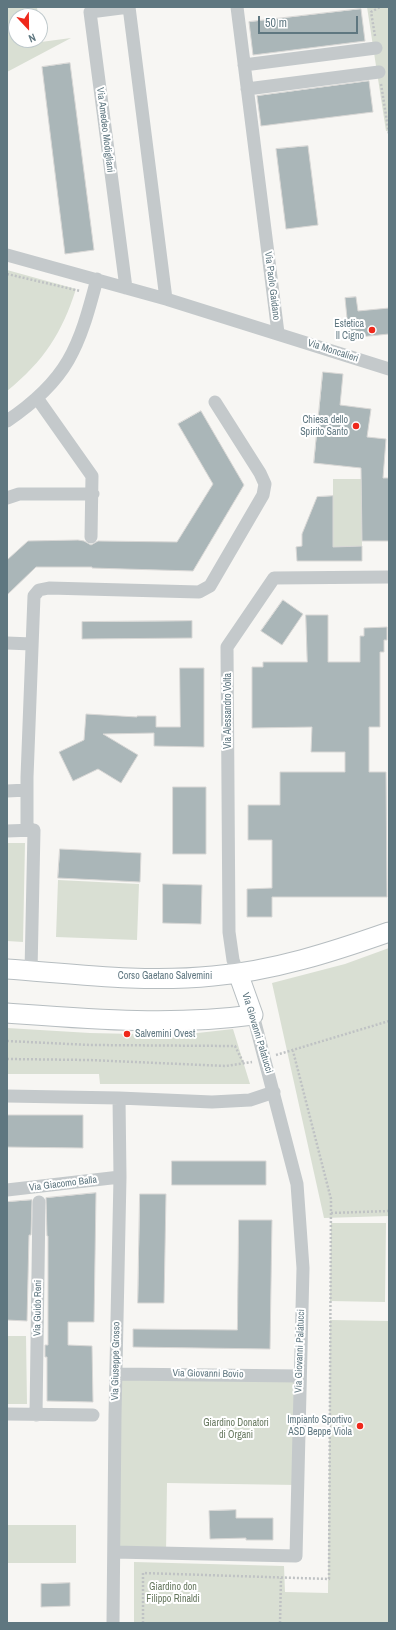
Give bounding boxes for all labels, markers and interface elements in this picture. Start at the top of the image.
north arrow [8,8,48,48]
scale bar [260,8,360,34]
text: 50 m [265,15,287,31]
text: N [26,30,38,46]
street label: Via Amedeo Modigliani [94,87,116,173]
street label: Via Paolo Gaidano [262,251,282,321]
place label: Estetica Il Cigno [334,318,364,342]
marker: Estetica Il Cigno [367,325,377,335]
street label: Via Moncalieri [306,337,360,365]
place label: Chiesa dello Spirito Santo [300,414,348,438]
marker: Chiesa dello Spirito Santo [351,421,361,431]
street label: Via Alessandro Volta [222,673,234,749]
street label: Corso Gaetano Salvemini [118,970,212,982]
street label: Via Giovanni Palatucci [239,991,275,1075]
place label: Salvemini Ovest [135,1028,195,1040]
marker: Salvemini Ovest [122,1029,132,1039]
street label: Via Giacomo Balla [28,1174,98,1194]
street label: Via Guido Reni [32,1280,44,1336]
street label: Via Giovanni Palatucci [293,1309,307,1393]
street label: Via Giuseppe Grosso [109,1322,123,1400]
street label: Via Giovanni Bovio [172,1367,244,1381]
place label: Impianto Sportivo ASD Beppe Viola [287,1414,352,1438]
park label: Giardino Donatori di Organi [203,1417,269,1440]
marker: Impianto Sportivo ASD Beppe Viola [355,1421,365,1431]
park label: Giardino don Filippo Rinaldi [146,1581,200,1604]

